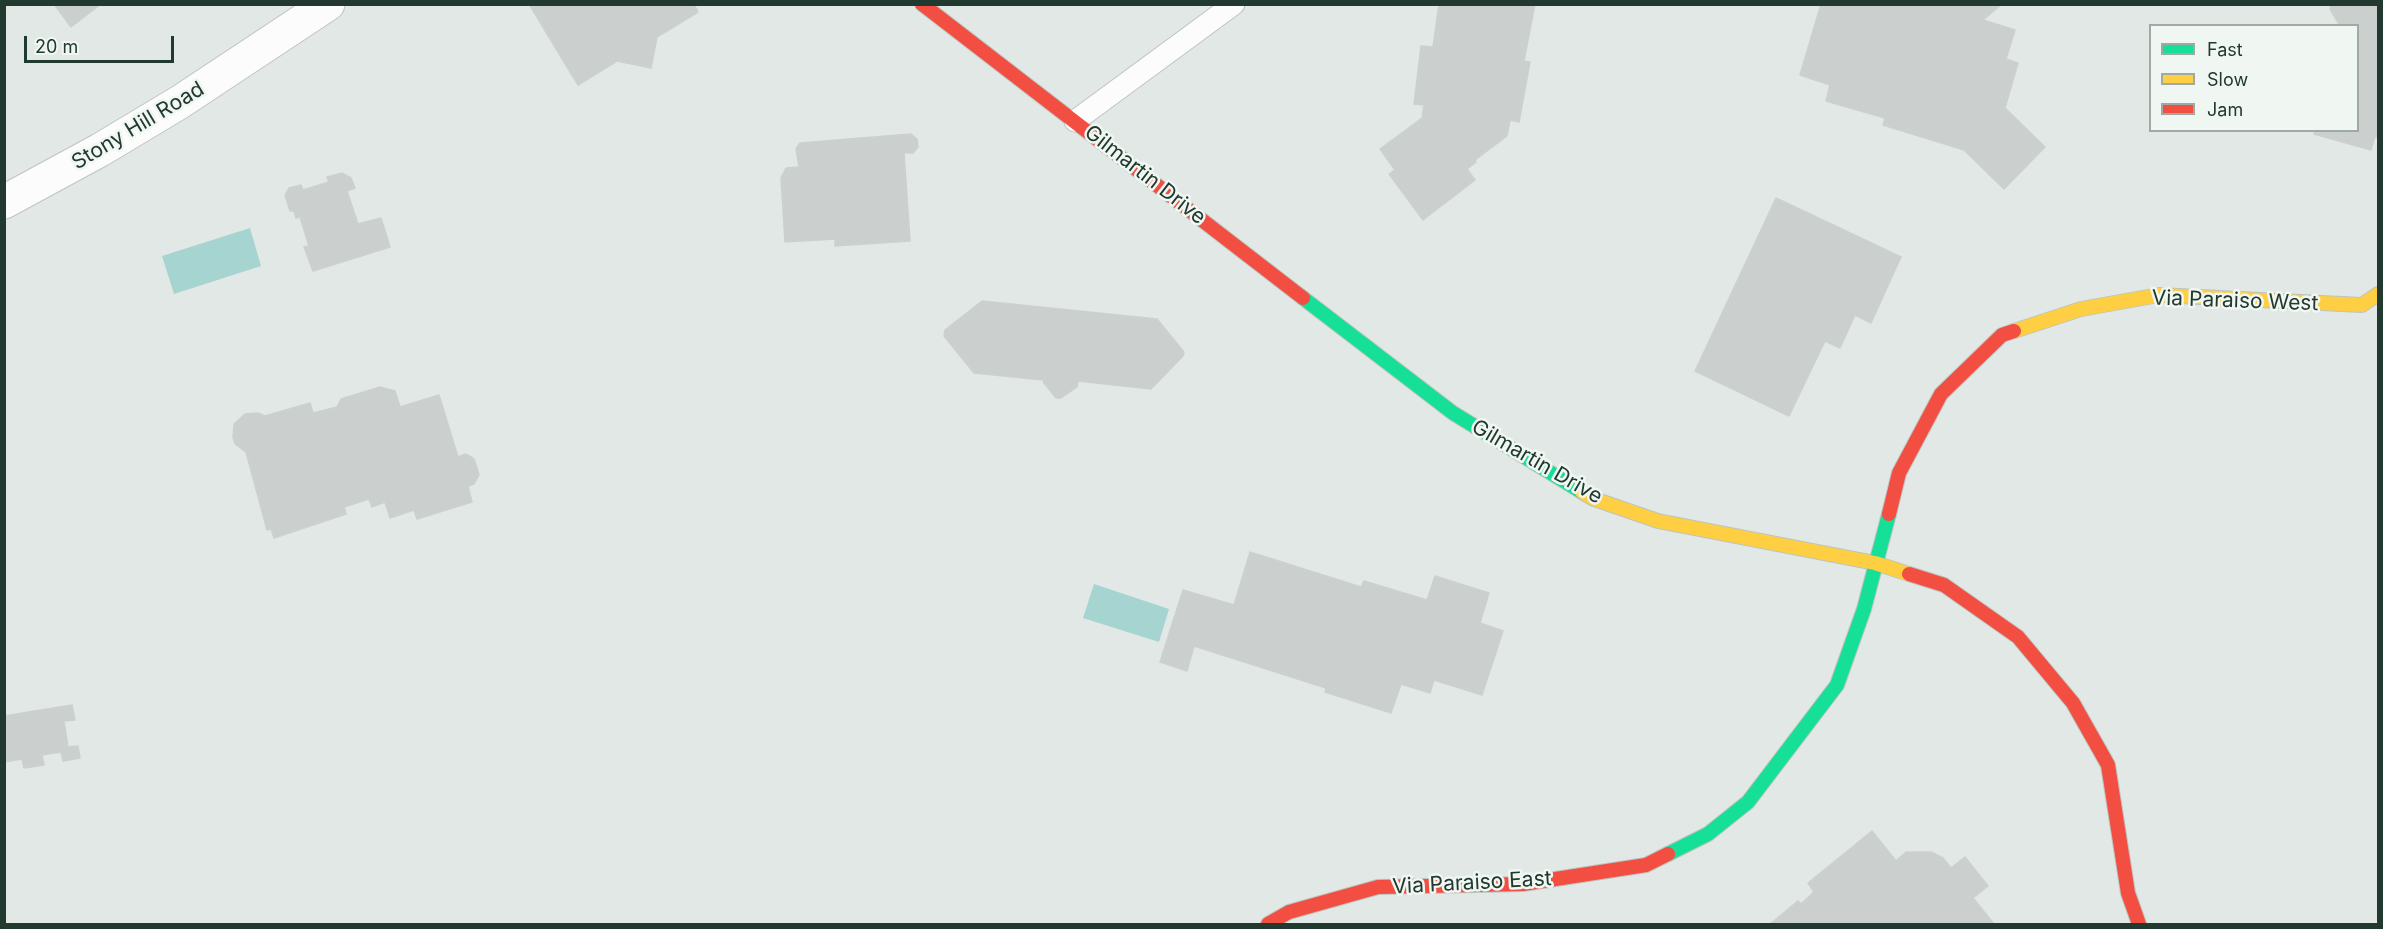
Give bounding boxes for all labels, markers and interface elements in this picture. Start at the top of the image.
scale bar [27,24,177,62]
legend [2149,24,2359,132]
text: 20 m [35,36,78,57]
text: Fast [2207,39,2243,60]
text: Slow [2207,69,2248,90]
street label: Stony Hill Road [67,77,209,175]
text: Jam [2207,99,2243,120]
street label: Gilmartin Drive [1079,120,1211,230]
street label: Via Paraiso West [2151,285,2319,317]
street label: Gilmartin Drive [1467,414,1607,510]
street label: Via Paraiso East [1392,866,1552,900]

